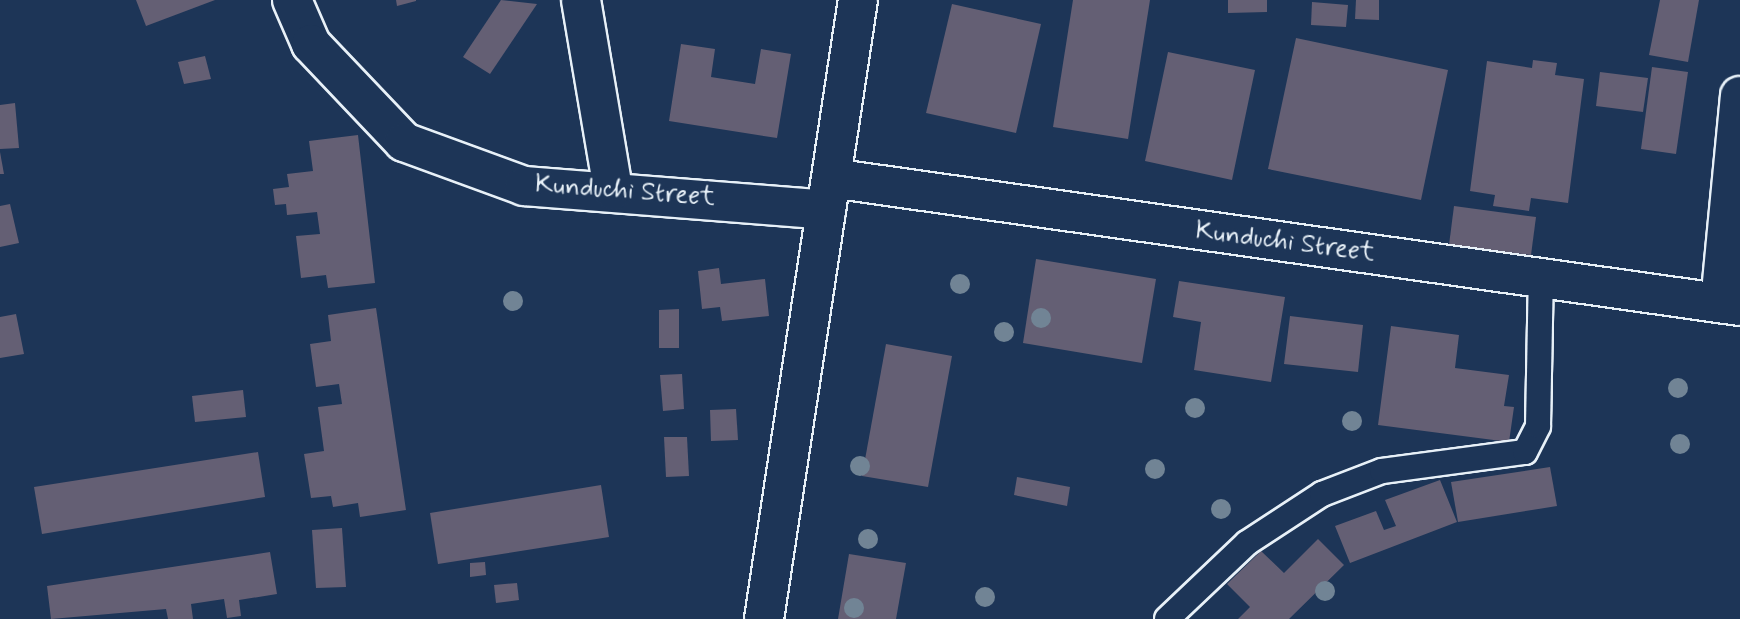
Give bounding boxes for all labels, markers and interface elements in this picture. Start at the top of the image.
street label: Kunduchi Street [534,170,716,214]
street label: Kunduchi Street [1193,217,1377,269]

